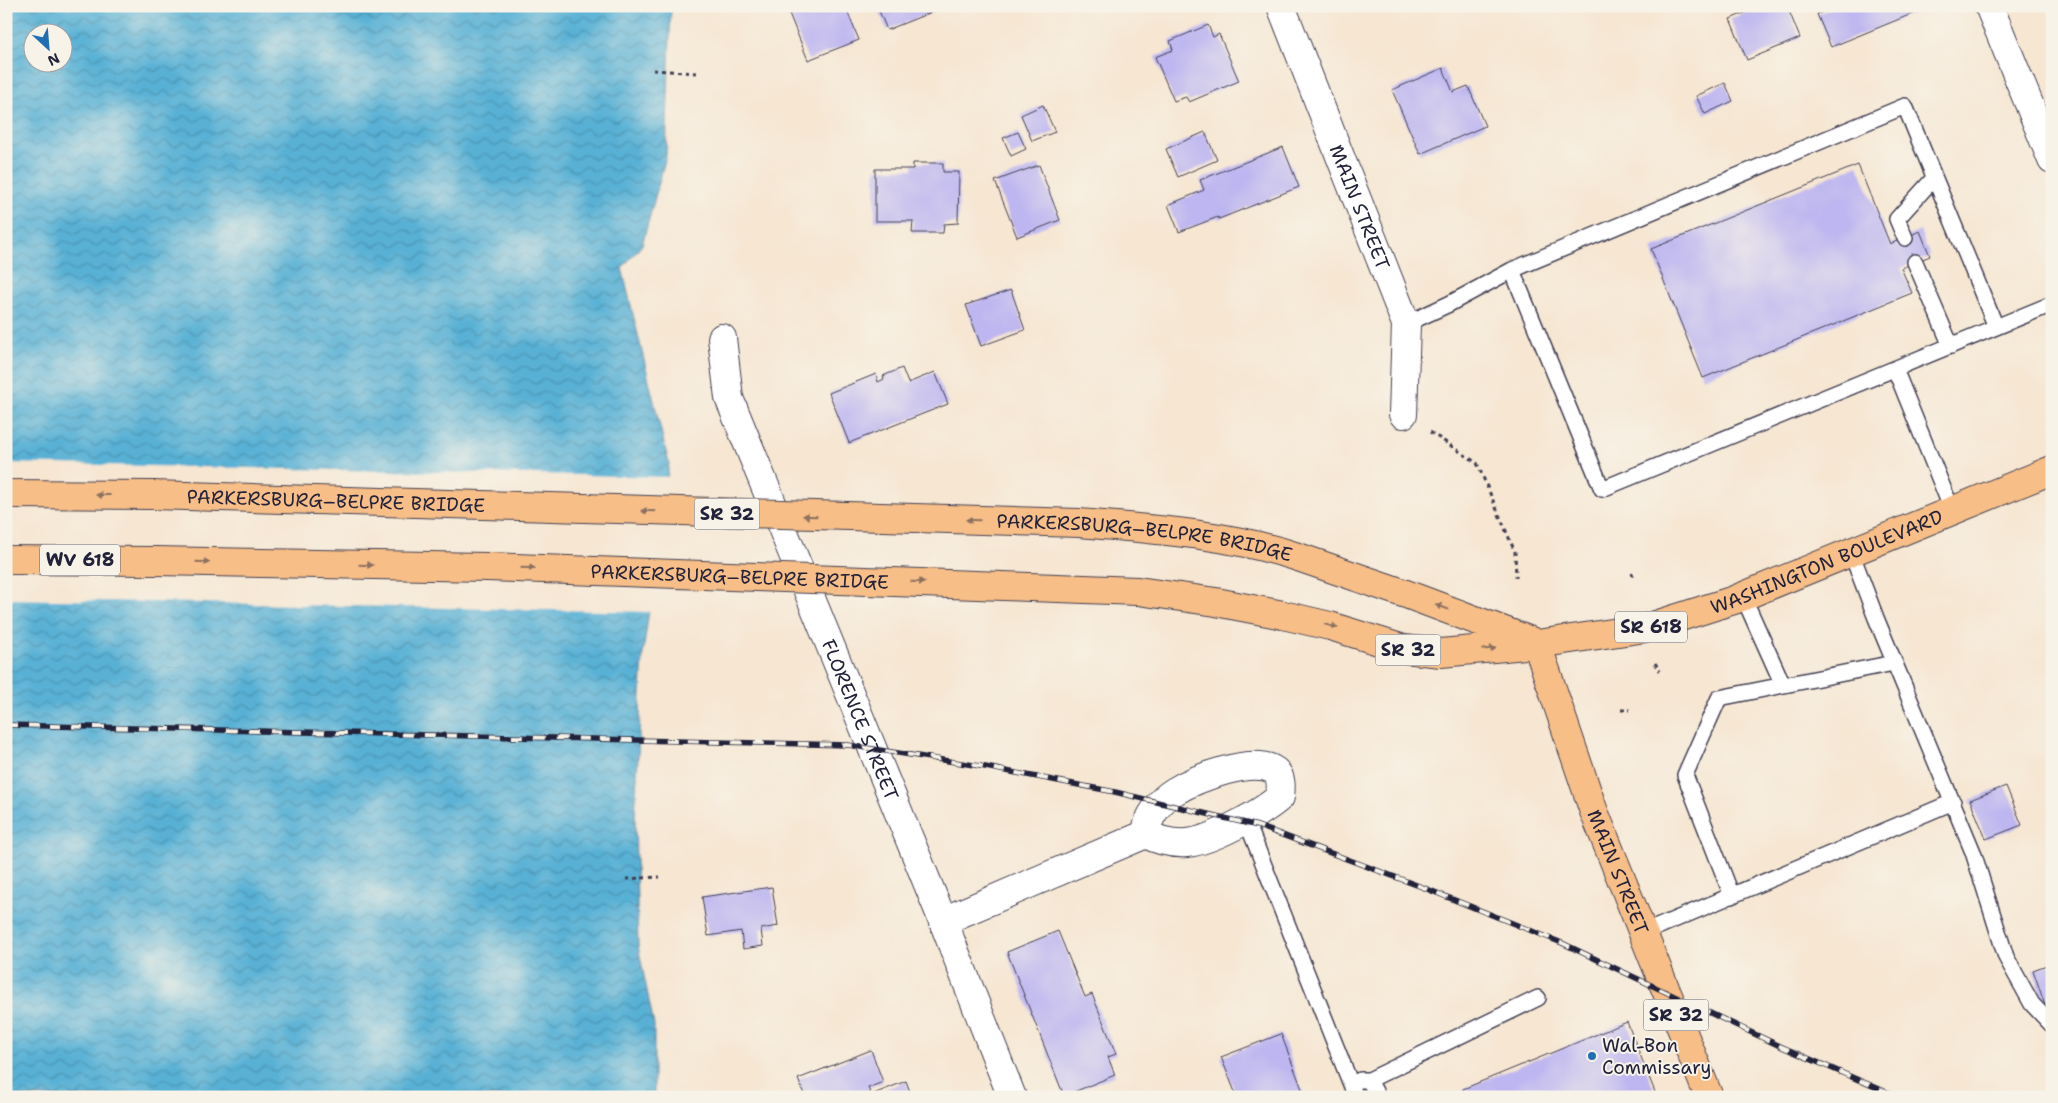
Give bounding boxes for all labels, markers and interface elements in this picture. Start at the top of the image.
north arrow [22,22,72,72]
text: N [45,49,63,70]
street label: MAIN STREET [1324,141,1396,274]
street label: PARKERSBURG–BELPRE BRIDGE [186,484,486,518]
one-way arrow [95,491,111,499]
road number: SR 32 [694,498,760,530]
street label: WASHINGTON BOULEVARD [1707,504,1947,620]
one-way arrow [640,507,656,515]
street label: PARKERSBURG–BELPRE BRIDGE [996,508,1295,567]
one-way arrow [802,512,818,520]
one-way arrow [965,516,981,524]
road number: WV 618 [40,544,120,576]
one-way arrow [196,558,212,566]
street label: PARKERSBURG–BELPRE BRIDGE [590,559,889,595]
one-way arrow [358,561,374,569]
one-way arrow [520,565,536,573]
one-way arrow [910,579,926,587]
one-way arrow [1435,603,1449,611]
road number: SR 618 [1615,612,1687,642]
one-way arrow [1323,623,1338,631]
road number: SR 32 [1376,634,1440,666]
street label: FLORENCE STREET [816,636,904,804]
one-way arrow [1482,645,1498,653]
street label: MAIN STREET [1582,806,1654,938]
road number: SR 32 [1644,1000,1708,1030]
place label: Wal-Bon Commissary [1602,1033,1711,1080]
marker: Wal-Bon Commissary [1586,1050,1598,1062]

